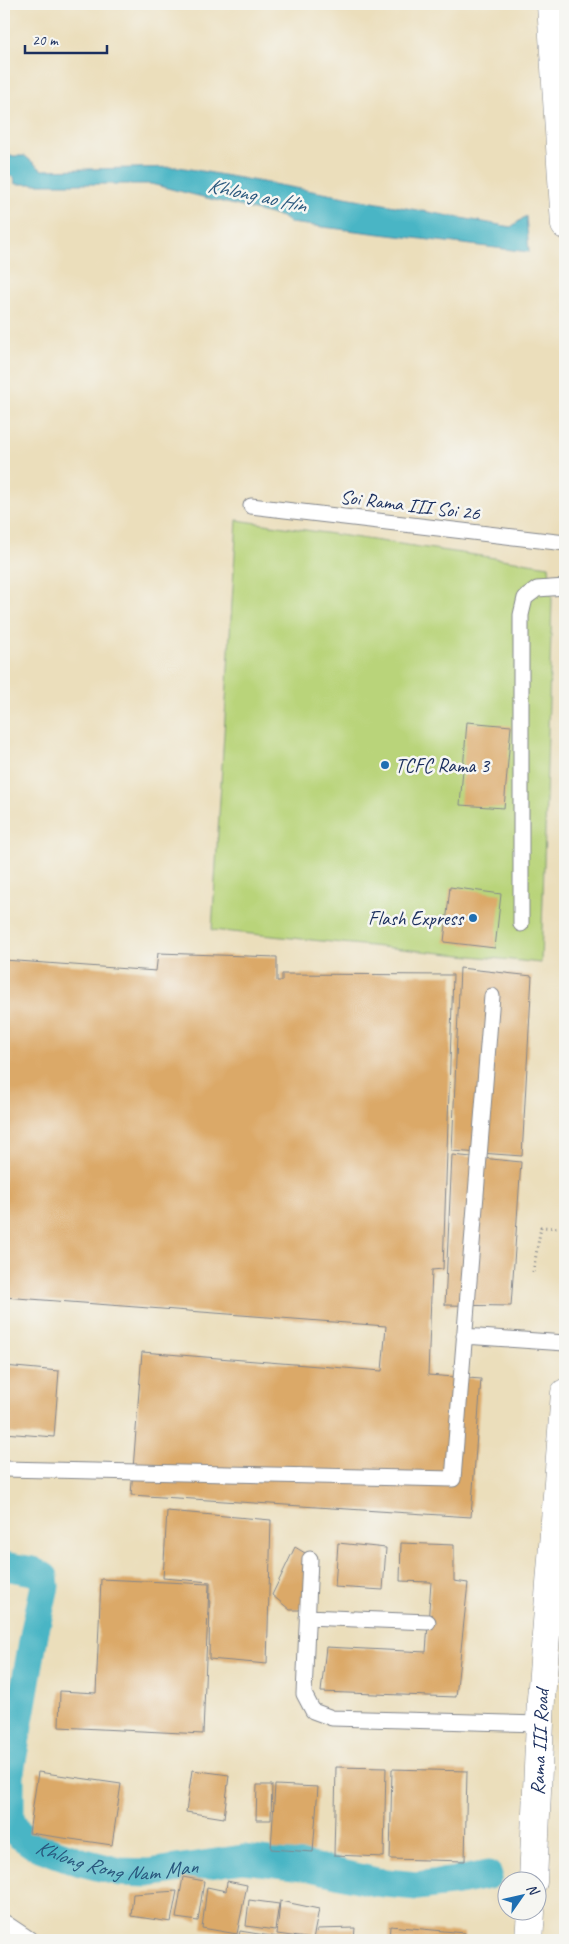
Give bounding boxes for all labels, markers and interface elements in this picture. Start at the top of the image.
scale bar [25,22,108,54]
text: 20 m [32,31,59,50]
water label: Khlong ao Hin [206,172,310,218]
street label: Soi Rama III Soi 26 [339,484,482,526]
place label: TCFC Rama 3 [395,753,491,778]
marker: TCFC Rama 3 [379,759,391,771]
place label: Flash Express [368,906,465,931]
marker: Flash Express [467,912,479,924]
street label: Rama III Road [524,1685,554,1796]
water label: Khlong Rong Nam Man [32,1834,201,1886]
north arrow [496,1872,546,1922]
text: N [523,1881,543,1899]

